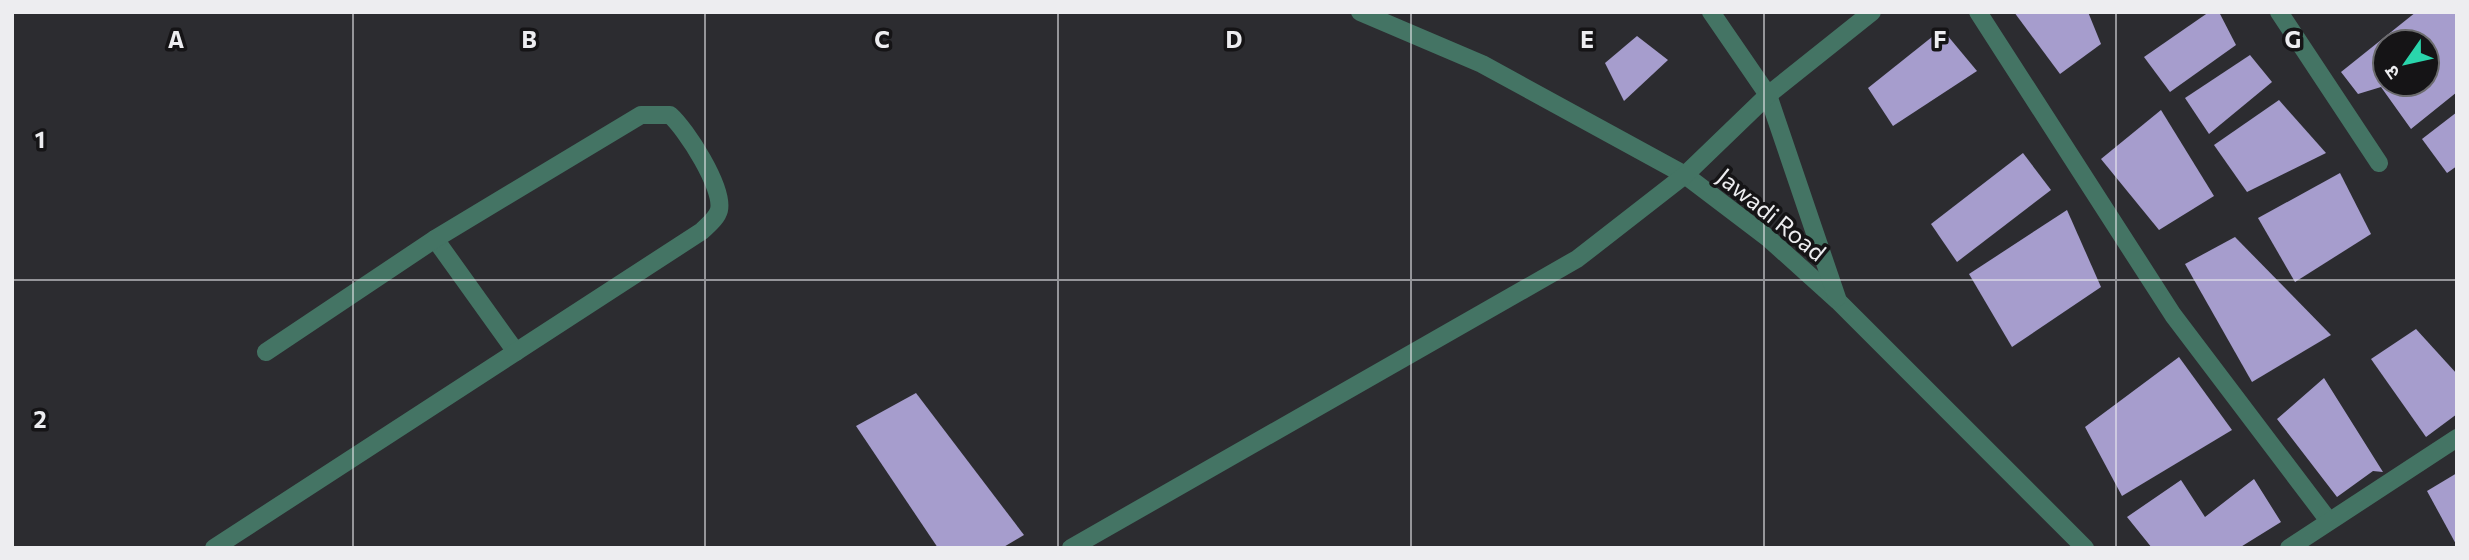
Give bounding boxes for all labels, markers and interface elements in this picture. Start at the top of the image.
text: A [168,25,185,53]
text: B [521,25,537,53]
text: C [874,25,890,53]
text: D [1226,25,1243,53]
text: E [1580,25,1594,53]
text: F [1933,25,1947,53]
text: G [2285,25,2301,53]
north arrow [2371,28,2441,98]
text: उ [2378,61,2404,84]
text: 1 [35,125,45,153]
street label: Jawadi Road [1712,161,1832,267]
text: 2 [33,405,47,433]

